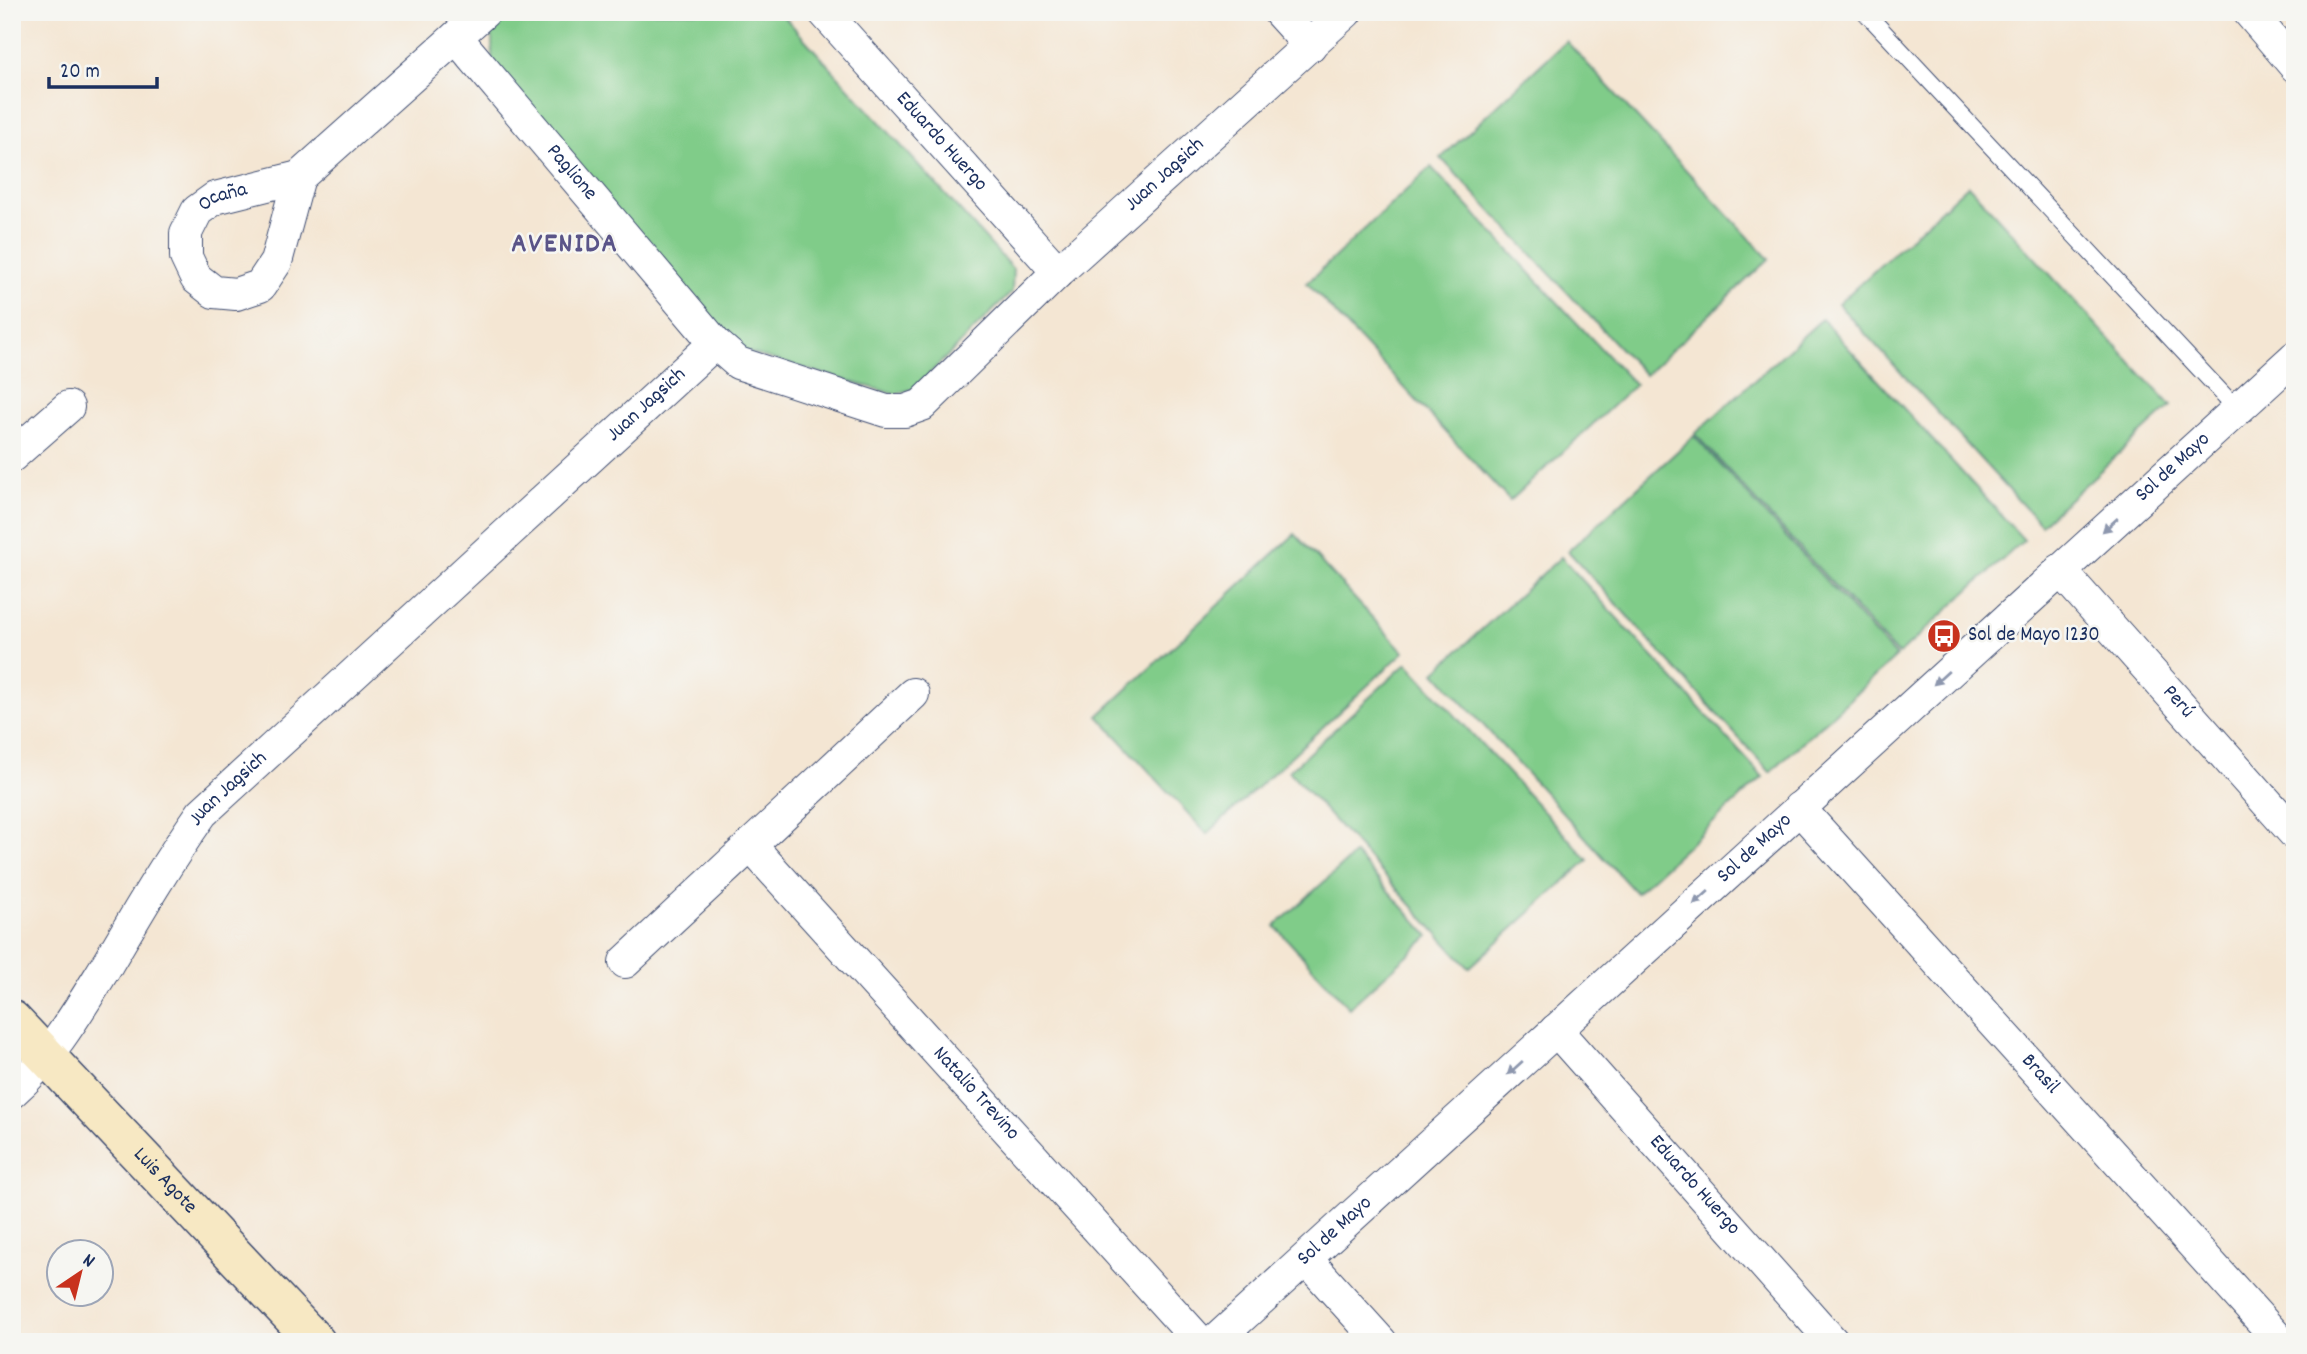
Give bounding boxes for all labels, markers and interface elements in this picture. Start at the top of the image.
scale bar [49,46,158,90]
text: 20 m [60,58,100,88]
street label: Eduardo Huergo [888,85,994,199]
street label: Juan Jagsich [1119,131,1212,219]
street label: Paglione [538,138,604,208]
street label: Ocaña [192,175,252,220]
district label: AVENIDA [511,226,619,266]
street label: Juan Jagsich [601,361,693,450]
street label: Sol de Mayo [2129,426,2218,510]
one-way arrow [2102,517,2119,533]
bus stop icon: Sol de Mayo 1230 [1925,617,1963,655]
place label: Sol de Mayo 1230 [1968,621,2100,651]
one-way arrow [1933,670,1950,686]
street label: Perú [2155,679,2201,725]
street label: Juan Jagsich [182,745,275,833]
street label: Sol de Mayo [1711,807,1799,891]
one-way arrow [1693,889,1710,905]
street label: Natalio Trevino [925,1040,1026,1148]
street label: Brasil [2013,1048,2066,1101]
one-way arrow [1507,1059,1524,1075]
street label: Eduardo Huergo [1641,1129,1747,1242]
street label: Luis Agote [125,1141,204,1222]
street label: Sol de Mayo [1291,1189,1379,1274]
north arrow [46,1238,116,1308]
text: N [76,1248,99,1276]

